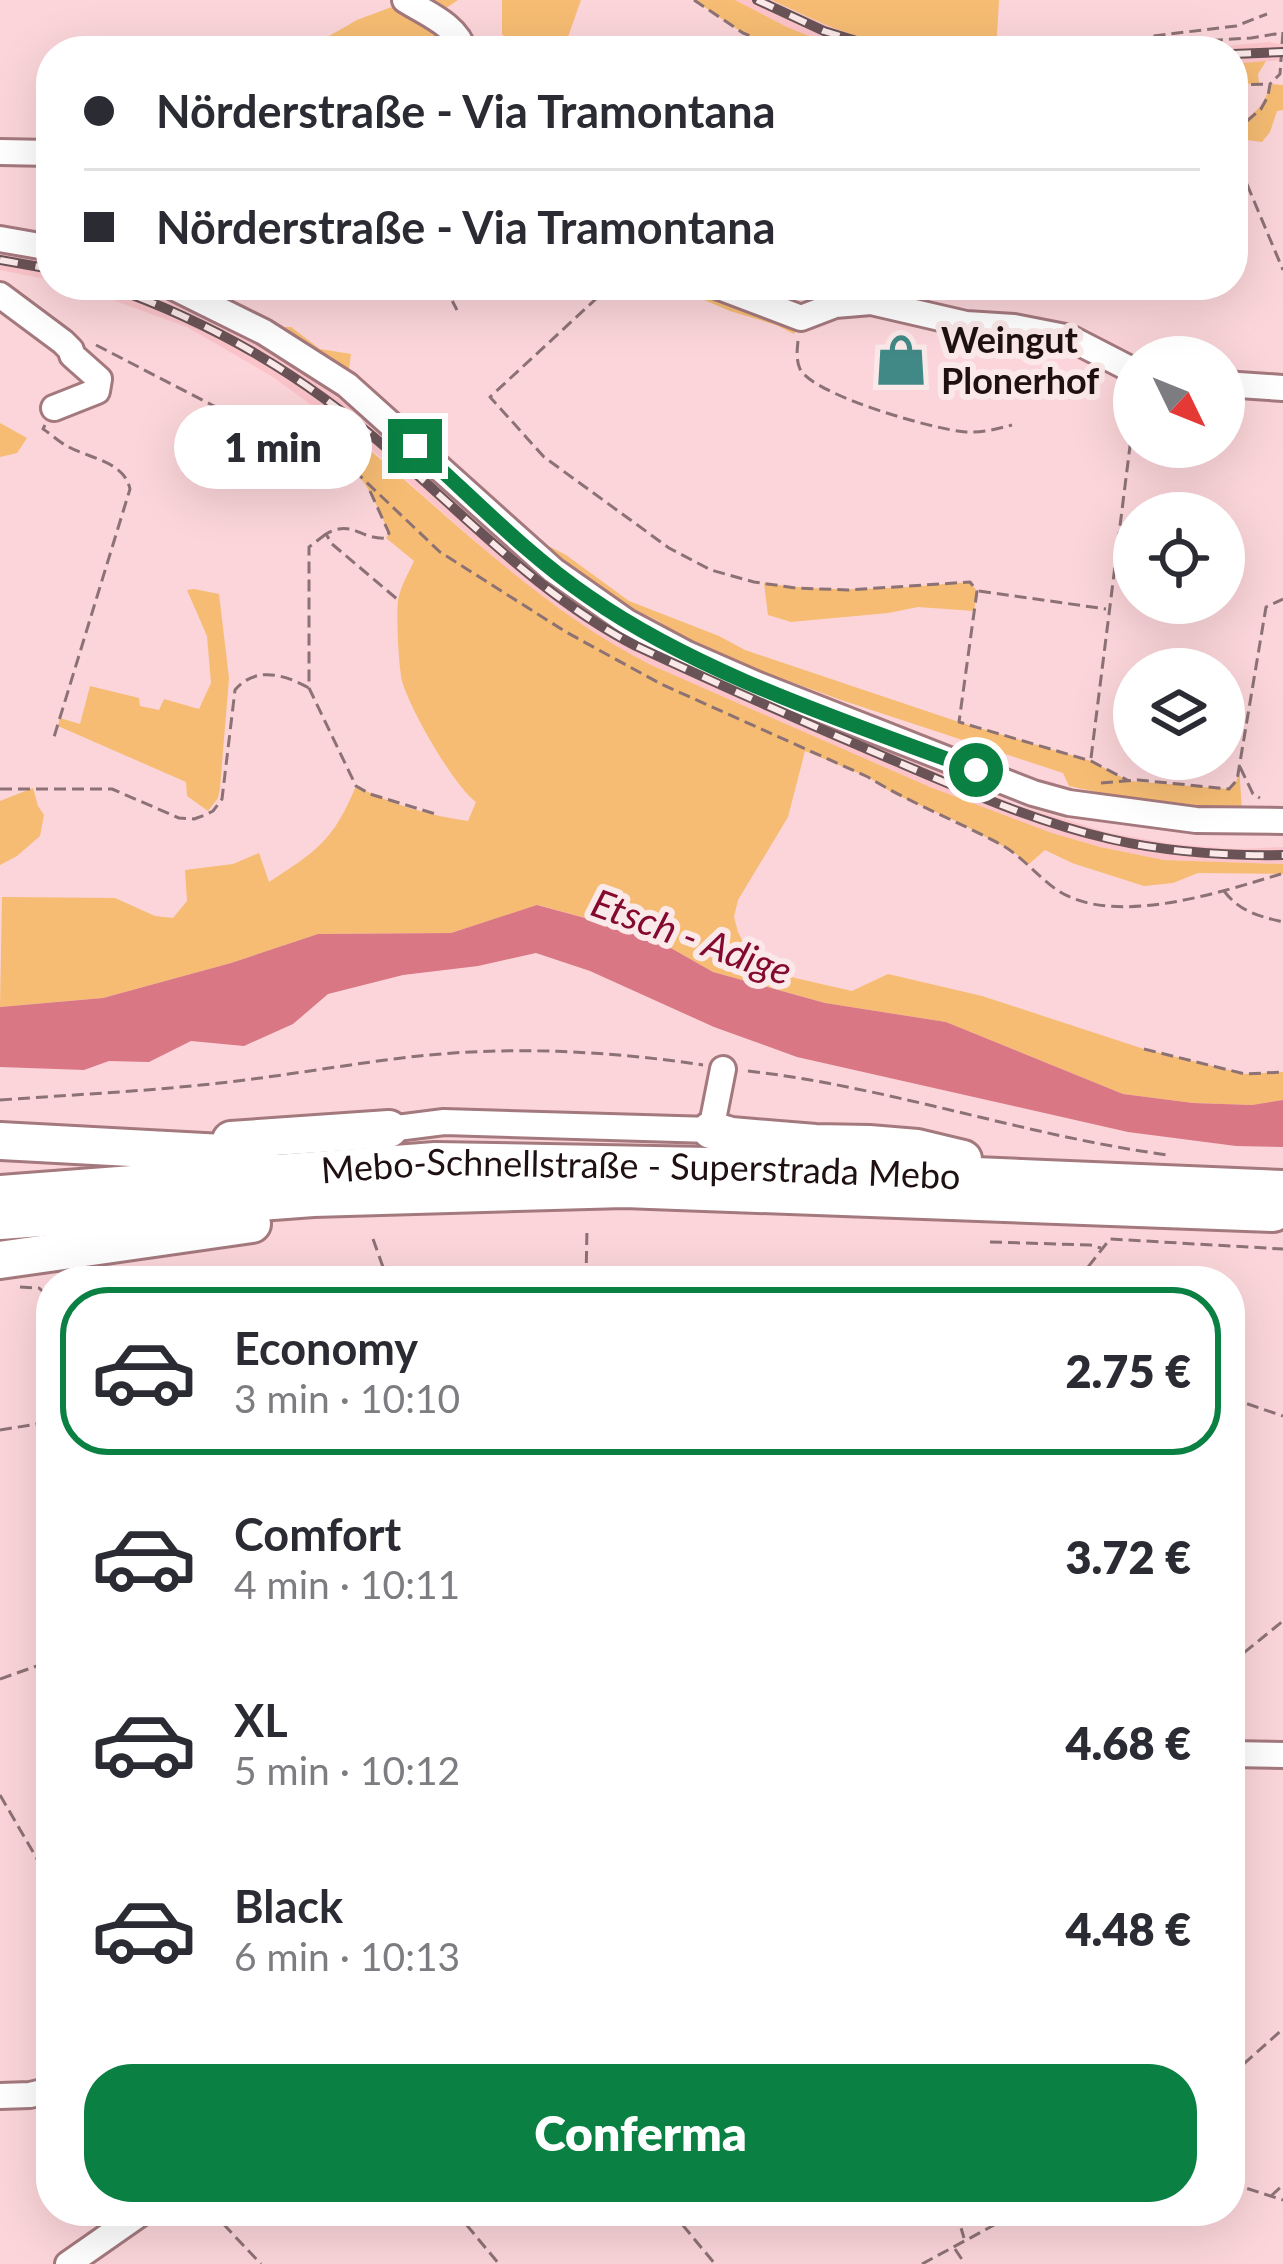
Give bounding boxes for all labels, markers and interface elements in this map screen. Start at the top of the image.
text: Nörderstraße - Via Tramontana [156,84,776,138]
text: Nörderstraße - Via Tramontana [156,200,776,254]
place label: Weingut Plonerhof [941,317,1099,402]
shop icon: Weingut Plonerhof [872,331,930,389]
north arrow [1113,336,1245,468]
map controls [1113,336,1245,780]
callout: 1 min [175,404,373,488]
route end [388,419,442,473]
text: 1 min [224,424,322,470]
button: locate [1113,492,1245,624]
button: layers [1113,648,1245,780]
route start [949,743,1003,797]
water label: Etsch - Adige [586,879,798,993]
street label: Mebo-Schnellstraße - Superstrada Mebo [319,1139,962,1197]
icon: car [90,1317,198,1425]
text: Economy [234,1321,418,1375]
text: 2.75 € [1065,1344,1191,1398]
text: 3 min · 10:10 [234,1375,460,1421]
icon: car [90,1503,198,1611]
text: Comfort [234,1507,401,1561]
text: 3.72 € [1065,1530,1191,1584]
text: 4 min · 10:11 [234,1561,460,1607]
icon: car [90,1689,198,1797]
text: XL [234,1693,288,1747]
text: 4.68 € [1065,1716,1191,1770]
text: 5 min · 10:12 [234,1747,460,1793]
icon: car [90,1875,198,1983]
text: Black [234,1879,343,1933]
text: 4.48 € [1065,1902,1191,1956]
text: 6 min · 10:13 [234,1933,460,1979]
button: Conferma [84,2064,1197,2202]

